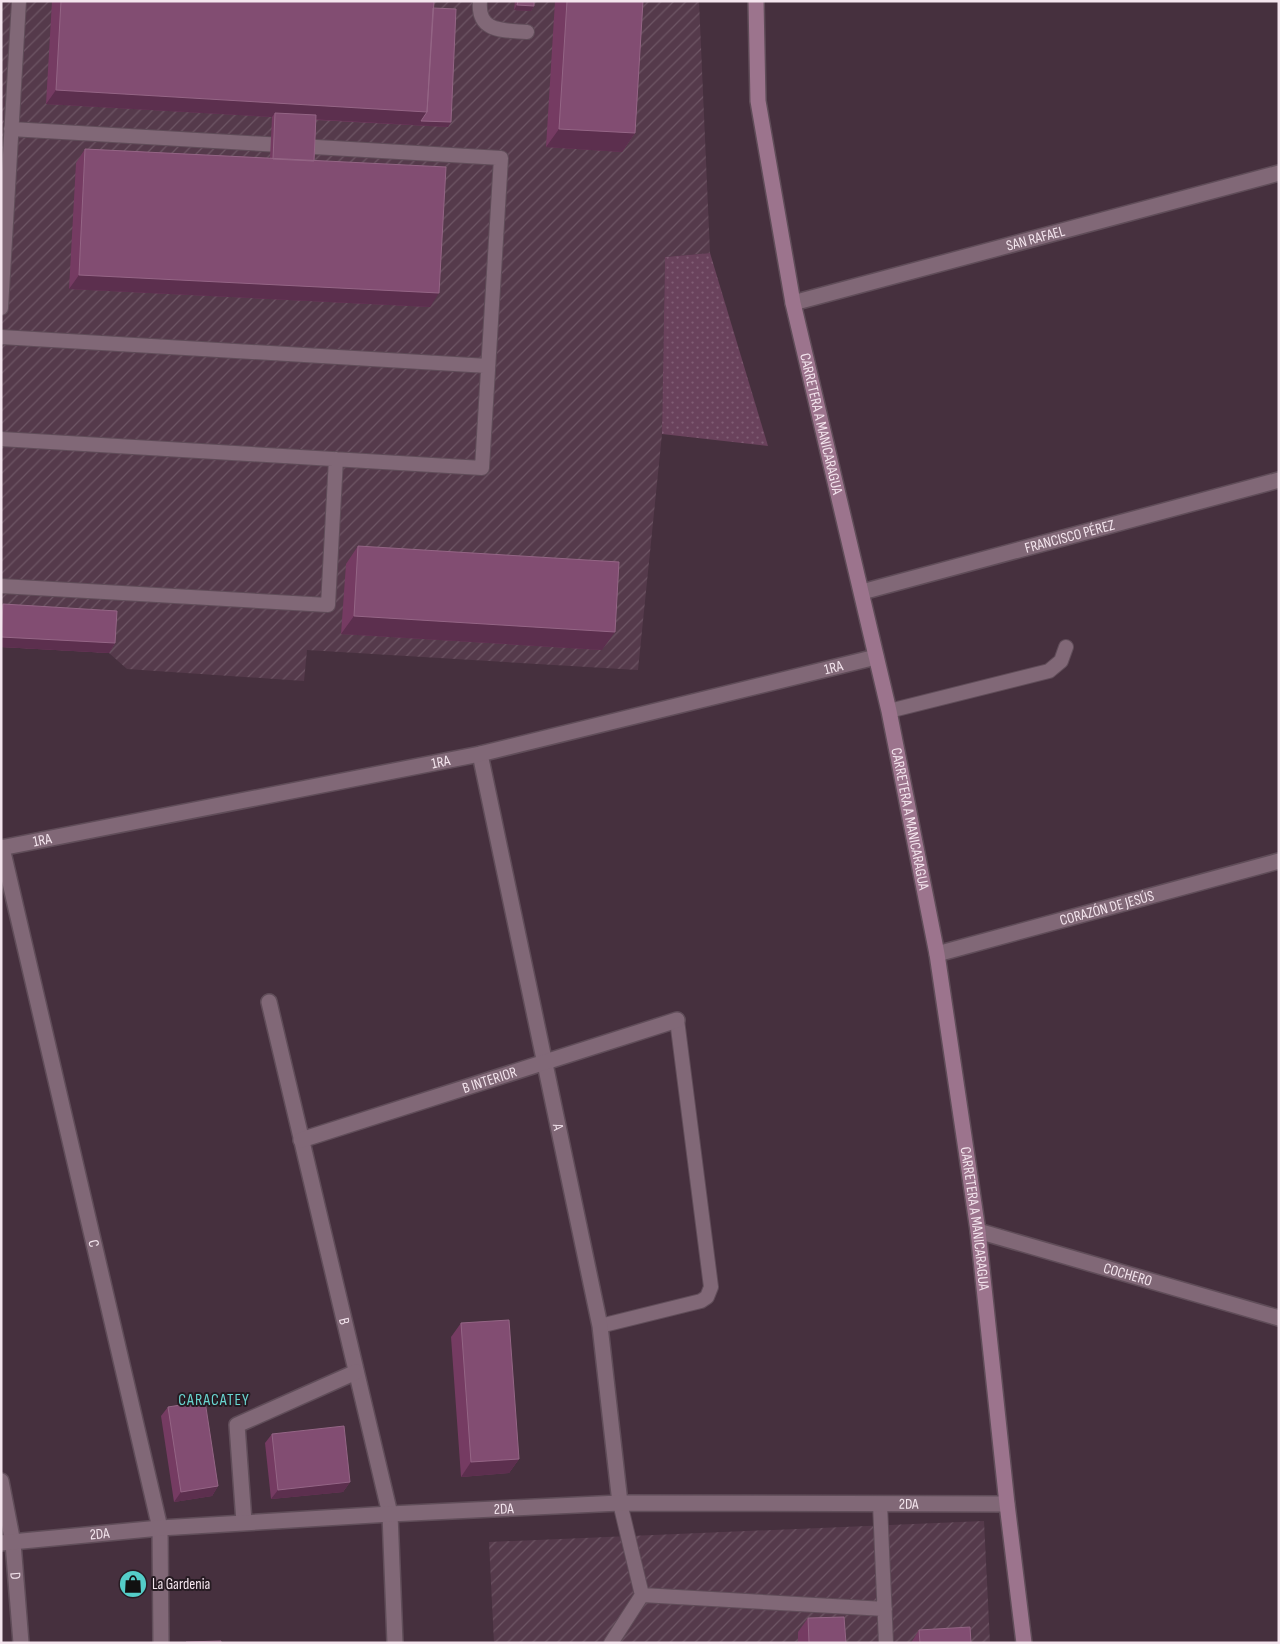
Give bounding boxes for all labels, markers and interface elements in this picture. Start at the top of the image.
street label: SAN RAFAEL [1004,221,1067,255]
street label: CARRETERA A MANICARAGUA [796,351,847,497]
street label: FRANCISCO PÉREZ [1023,515,1117,557]
street label: 1RA [822,656,845,679]
street label: CARRETERA A MANICARAGUA [887,746,934,892]
street label: 1RA [430,751,452,773]
street label: 1RA [31,829,54,851]
street label: CORAZÓN DE JESÚS [1058,886,1156,930]
street label: B INTERIOR [460,1062,519,1097]
street label: A [548,1121,568,1133]
street label: CARRETERA A MANICARAGUA [956,1145,994,1292]
street label: C [84,1238,104,1249]
street label: COCHERO [1101,1258,1154,1290]
street label: B [334,1316,355,1327]
district label: CARACATEY [178,1391,250,1410]
street label: 2DA [899,1494,919,1513]
street label: 2DA [493,1499,515,1519]
street label: 2DA [89,1523,111,1544]
shop icon: La Gardenia [118,1569,148,1599]
street label: D [6,1571,25,1580]
place label: La Gardenia [152,1575,210,1594]

